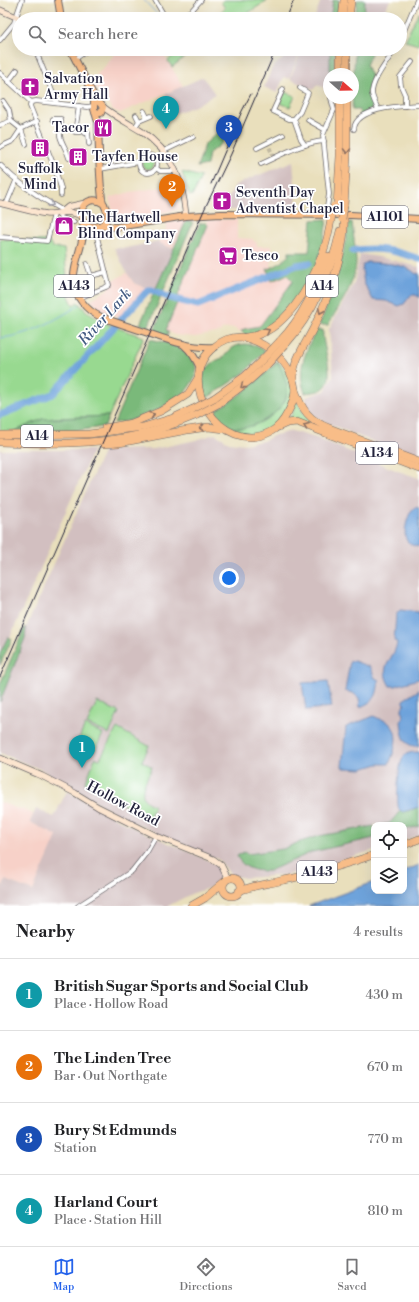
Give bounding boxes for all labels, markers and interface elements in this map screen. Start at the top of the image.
search box [12,12,407,56]
icon: search [26,23,48,45]
text: Search here [58,25,138,44]
north arrow [323,68,359,104]
place label: Salvation Army Hall [43,70,108,104]
church icon: Salvation Army Hall [19,76,41,98]
pin: 4 [153,96,179,129]
pin: 3 [216,115,242,148]
restaurant icon: Tacor [92,117,114,139]
place label: Tacor [52,119,89,137]
building icon: Suffolk Mind [29,137,51,159]
building icon: Tayfen House [67,146,89,168]
place label: Tayfen House [92,148,178,166]
one-way arrow [343,148,351,154]
place label: Suffolk Mind [18,160,63,194]
pin: 2 [159,174,185,207]
place label: Seventh Day Adventist Chapel [235,184,344,218]
church icon: Seventh Day Adventist Chapel [211,190,233,212]
one-way arrow [47,199,54,206]
road number: A1101 [362,206,408,228]
place label: The Hartwell Blind Company [77,209,176,243]
shop icon: The Hartwell Blind Company [53,215,75,237]
supermarket icon: Tesco [217,245,239,267]
place label: Tesco [242,247,279,265]
road number: A143 [54,275,94,297]
road number: A14 [306,275,338,297]
water label: River Lark [74,284,136,350]
one-way arrow [318,307,326,314]
one-way arrow [263,328,270,335]
one-way arrow [241,381,248,388]
one-way arrow [148,411,155,419]
one-way arrow [302,422,309,430]
one-way arrow [199,424,205,433]
road number: A14 [21,425,53,447]
road number: A134 [356,442,398,464]
your location [219,568,239,588]
pin: 1 [69,735,95,768]
street label: Hollow Road [83,777,163,831]
map controls [371,822,407,894]
button: locate [371,822,407,858]
button: layers [371,858,407,894]
road number: A143 [297,861,337,883]
text: Nearby [16,921,75,943]
text: 4 results [353,924,403,940]
text: British Sugar Sports and Social Club [54,977,308,996]
text: 1 [26,987,32,1003]
text: 430 m [365,987,403,1003]
text: Place · Hollow Road [54,996,168,1012]
text: The Linden Tree [54,1049,171,1068]
text: 2 [25,1059,33,1075]
text: 670 m [367,1059,403,1075]
text: Bar · Out Northgate [54,1068,167,1084]
text: Bury St Edmunds [54,1121,177,1140]
text: 3 [25,1131,33,1147]
text: 770 m [368,1131,403,1147]
text: Station [54,1140,97,1156]
text: Harland Court [54,1193,158,1212]
text: 4 [25,1203,33,1219]
text: 810 m [367,1203,403,1219]
text: Place · Station Hill [54,1212,162,1228]
tab: Map [53,1256,75,1294]
tab: Directions [180,1256,233,1294]
tab: Saved [338,1256,366,1294]

